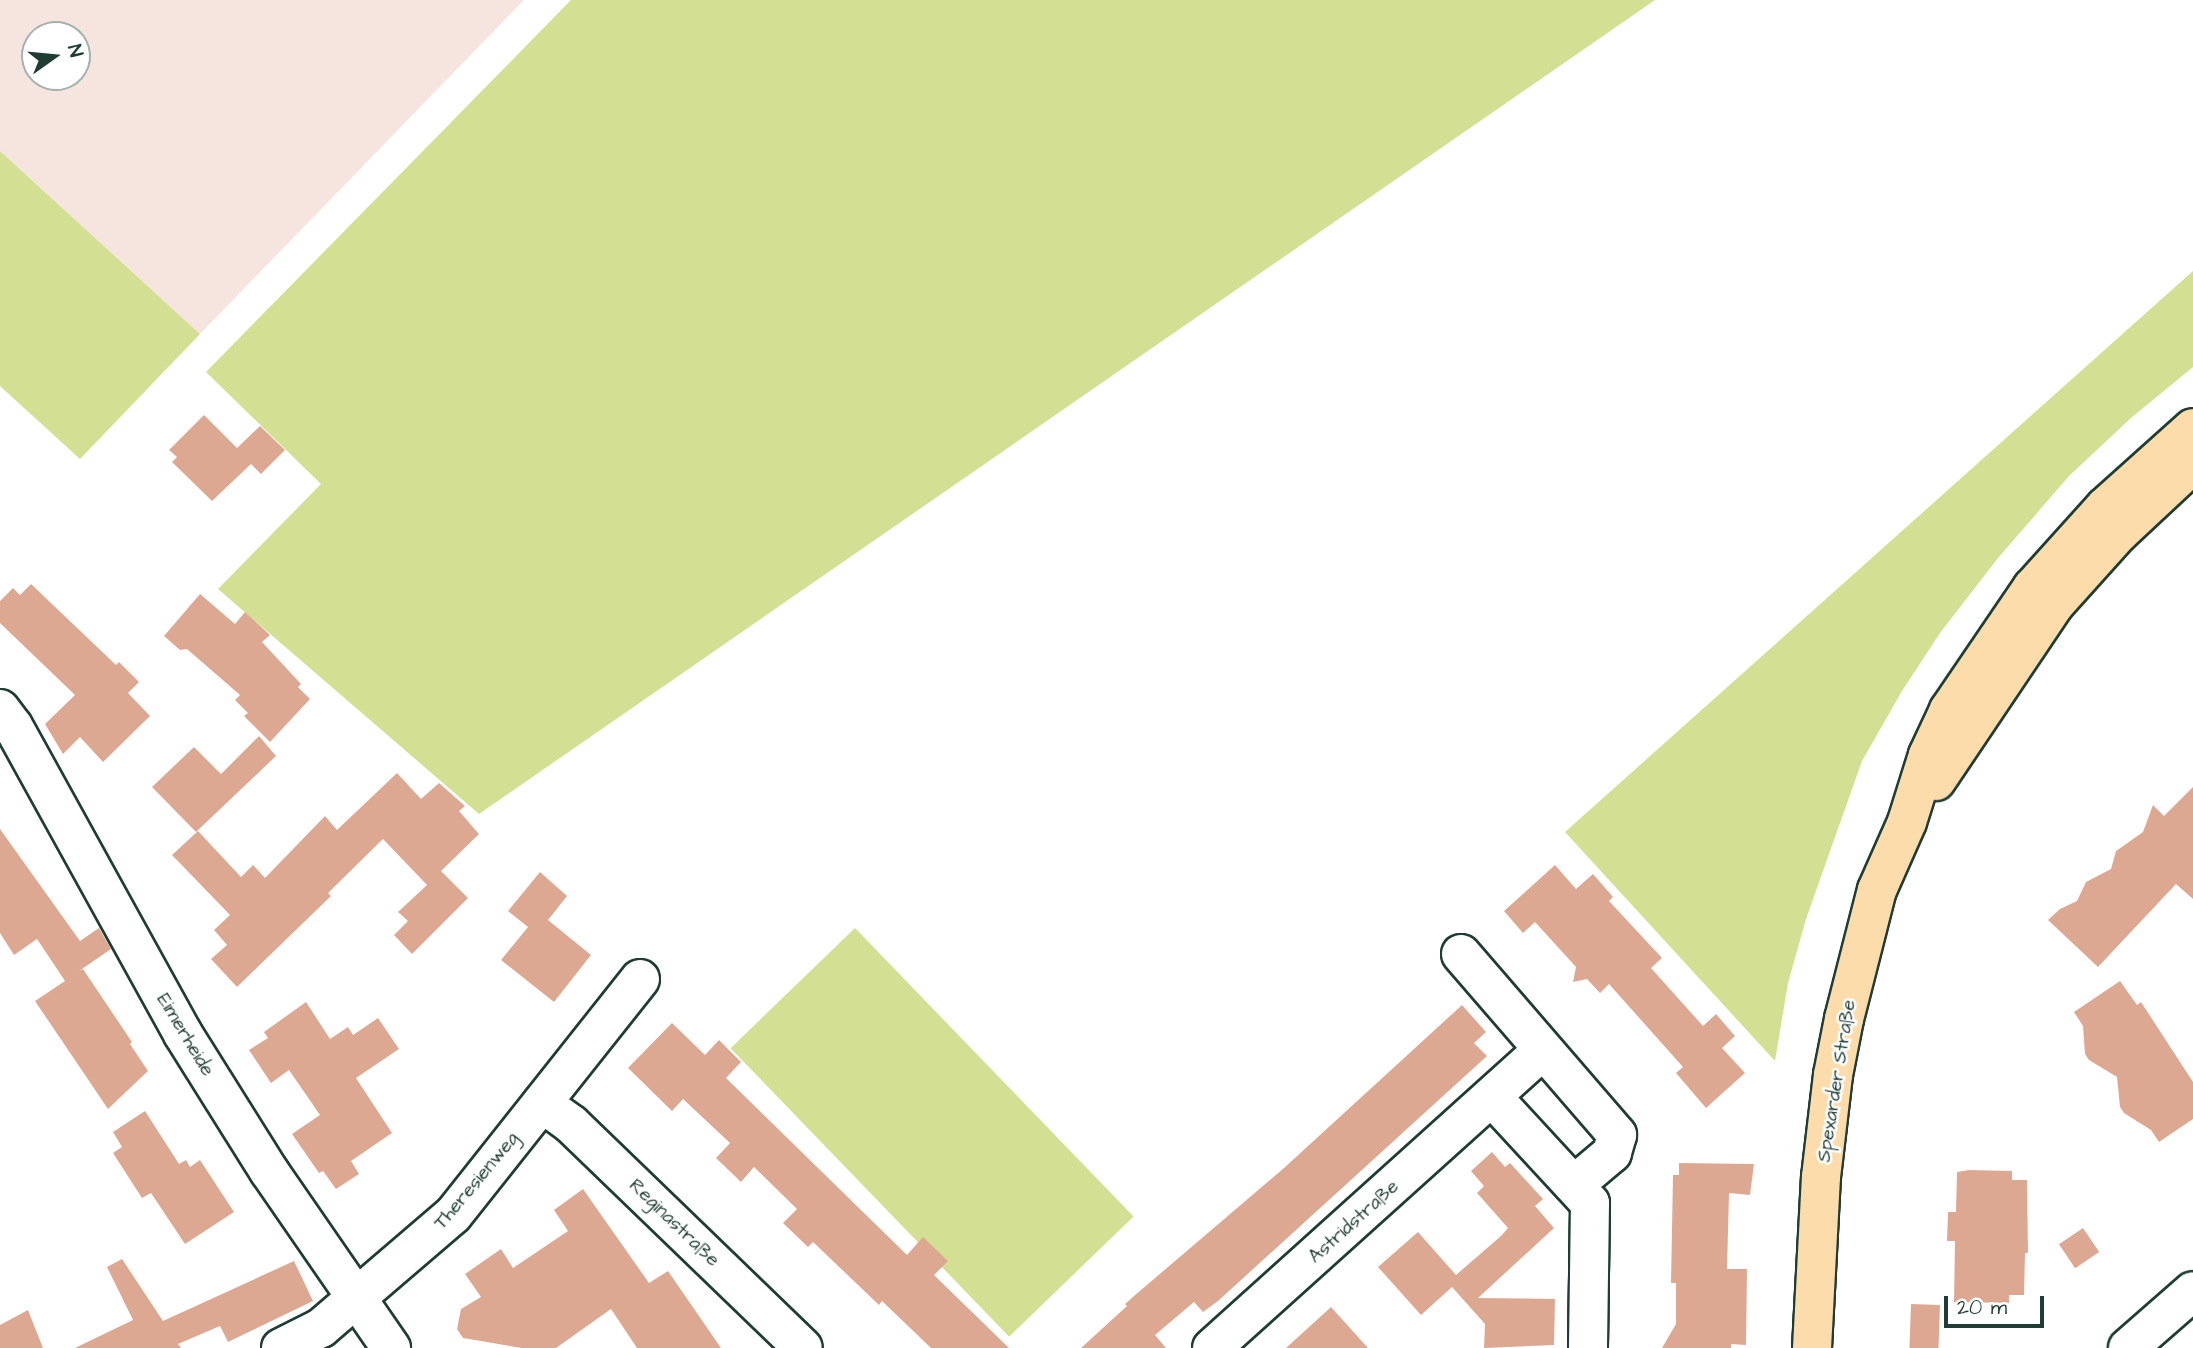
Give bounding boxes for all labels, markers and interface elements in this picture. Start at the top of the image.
north arrow [21,21,91,91]
text: N [60,42,89,60]
street label: Eimerheide [151,990,219,1080]
street label: Spexarder Straße [1813,998,1861,1164]
street label: Theresienweg [430,1128,524,1234]
street label: Reginastraße [624,1174,724,1272]
street label: Astridstraße [1304,1176,1404,1268]
scale bar [1948,1282,2048,1326]
text: 20 m [1957,1293,2007,1322]

